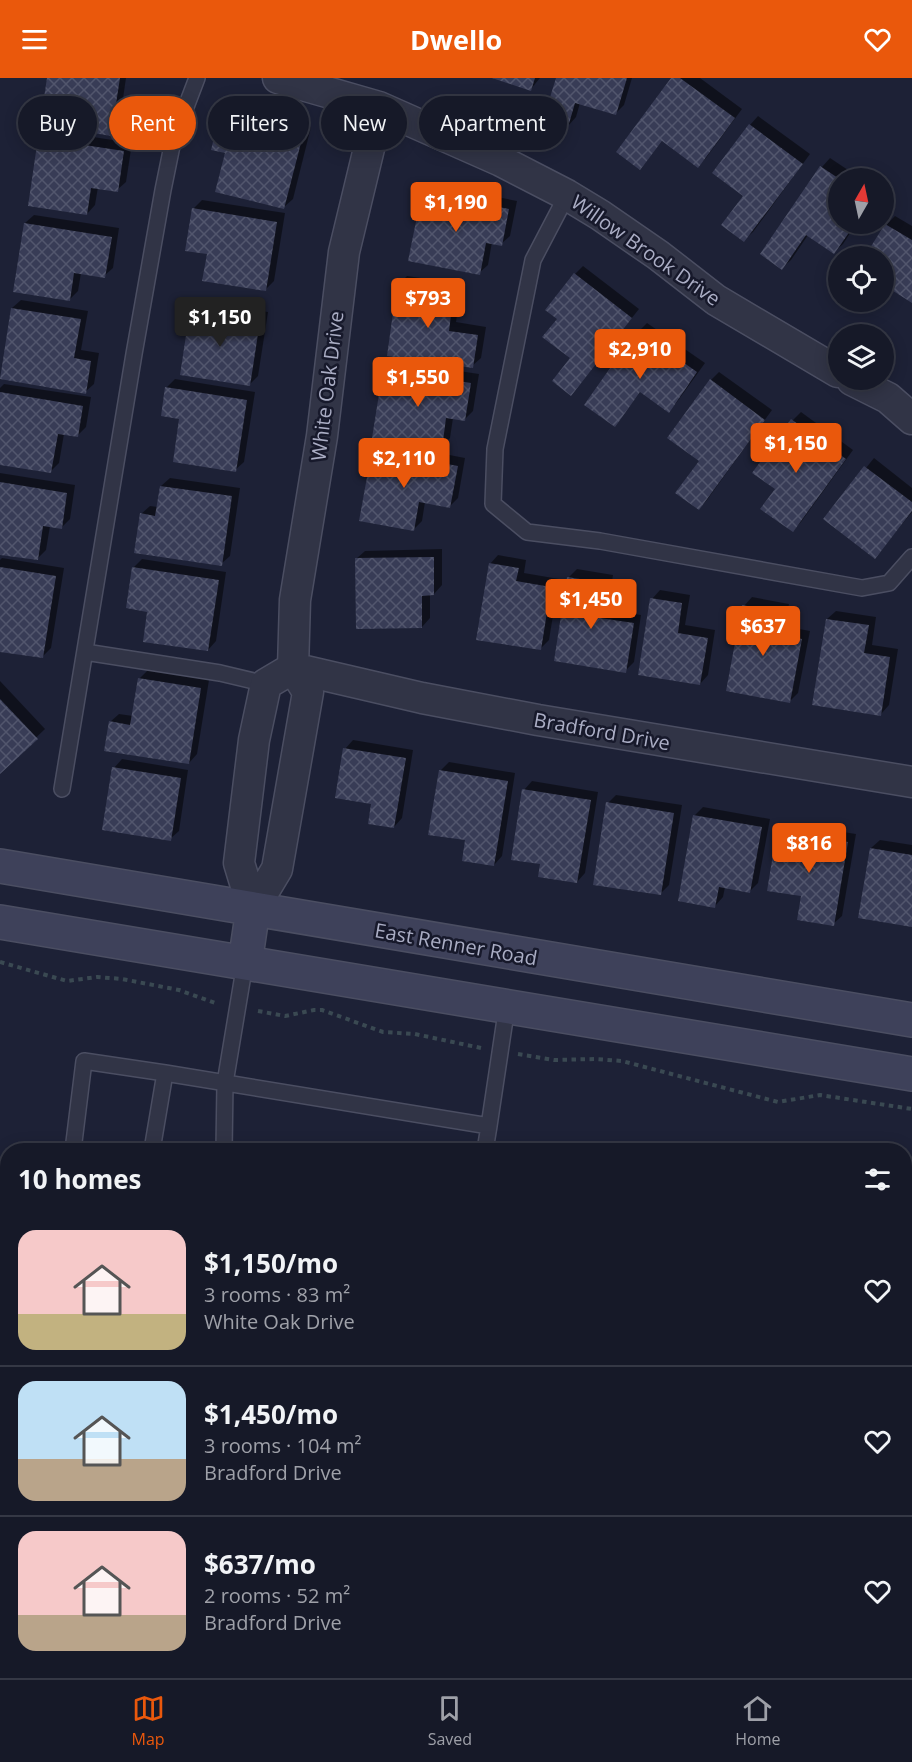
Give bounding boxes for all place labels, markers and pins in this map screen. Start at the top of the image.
pin: $1,190 [407,182,505,233]
pin: $793 [392,278,464,329]
pin: $1,150 [171,297,269,348]
pin: $2,910 [591,329,689,380]
pin: $1,550 [369,357,467,408]
pin: $1,150 [747,423,845,474]
pin: $2,110 [355,438,453,489]
pin: $1,450 [542,579,640,630]
pin: $637 [727,606,799,657]
pin: $816 [773,823,845,874]

